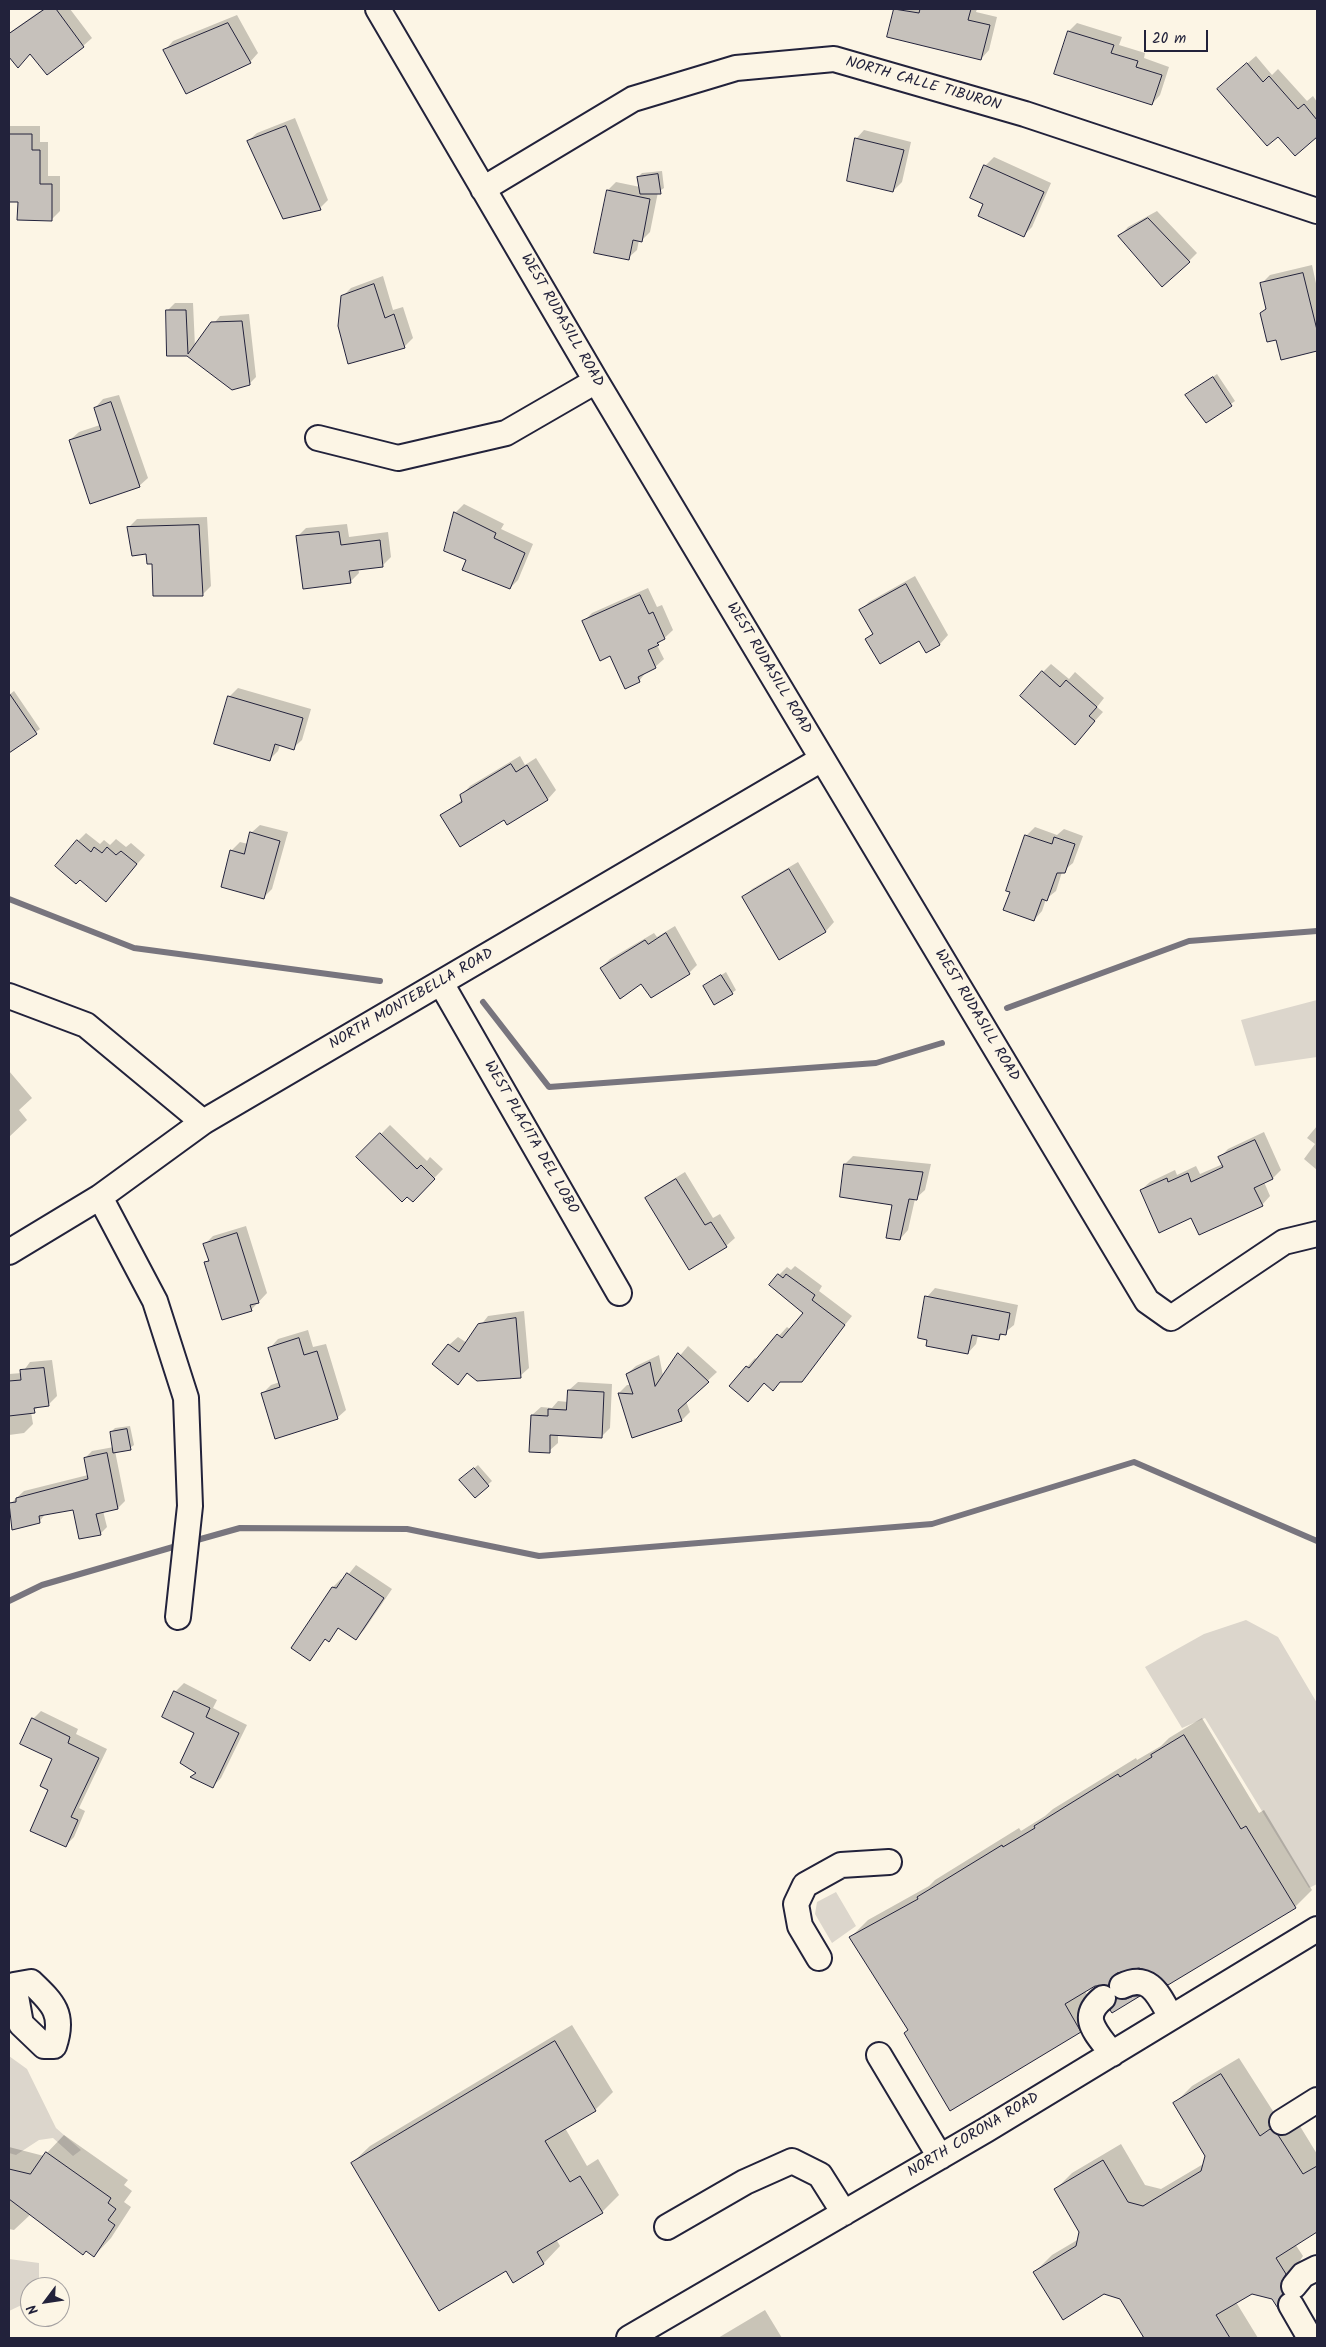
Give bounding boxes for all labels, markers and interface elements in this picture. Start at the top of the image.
scale bar [1146,20,1210,52]
text: 20 m [1152,27,1186,51]
street label: NORTH CALLE TIBURON [843,54,1003,116]
street label: WEST RUDASILL ROAD [516,251,606,391]
street label: WEST RUDASILL ROAD [721,600,815,738]
street label: NORTH MONTEBELLA ROAD [327,946,497,1054]
street label: WEST RUDASILL ROAD [929,947,1023,1085]
street label: WEST PLACITA DEL LOBO [479,1058,581,1218]
street label: NORTH CORONA ROAD [905,2090,1043,2182]
north arrow [20,2277,70,2327]
text: N [21,2300,45,2319]

